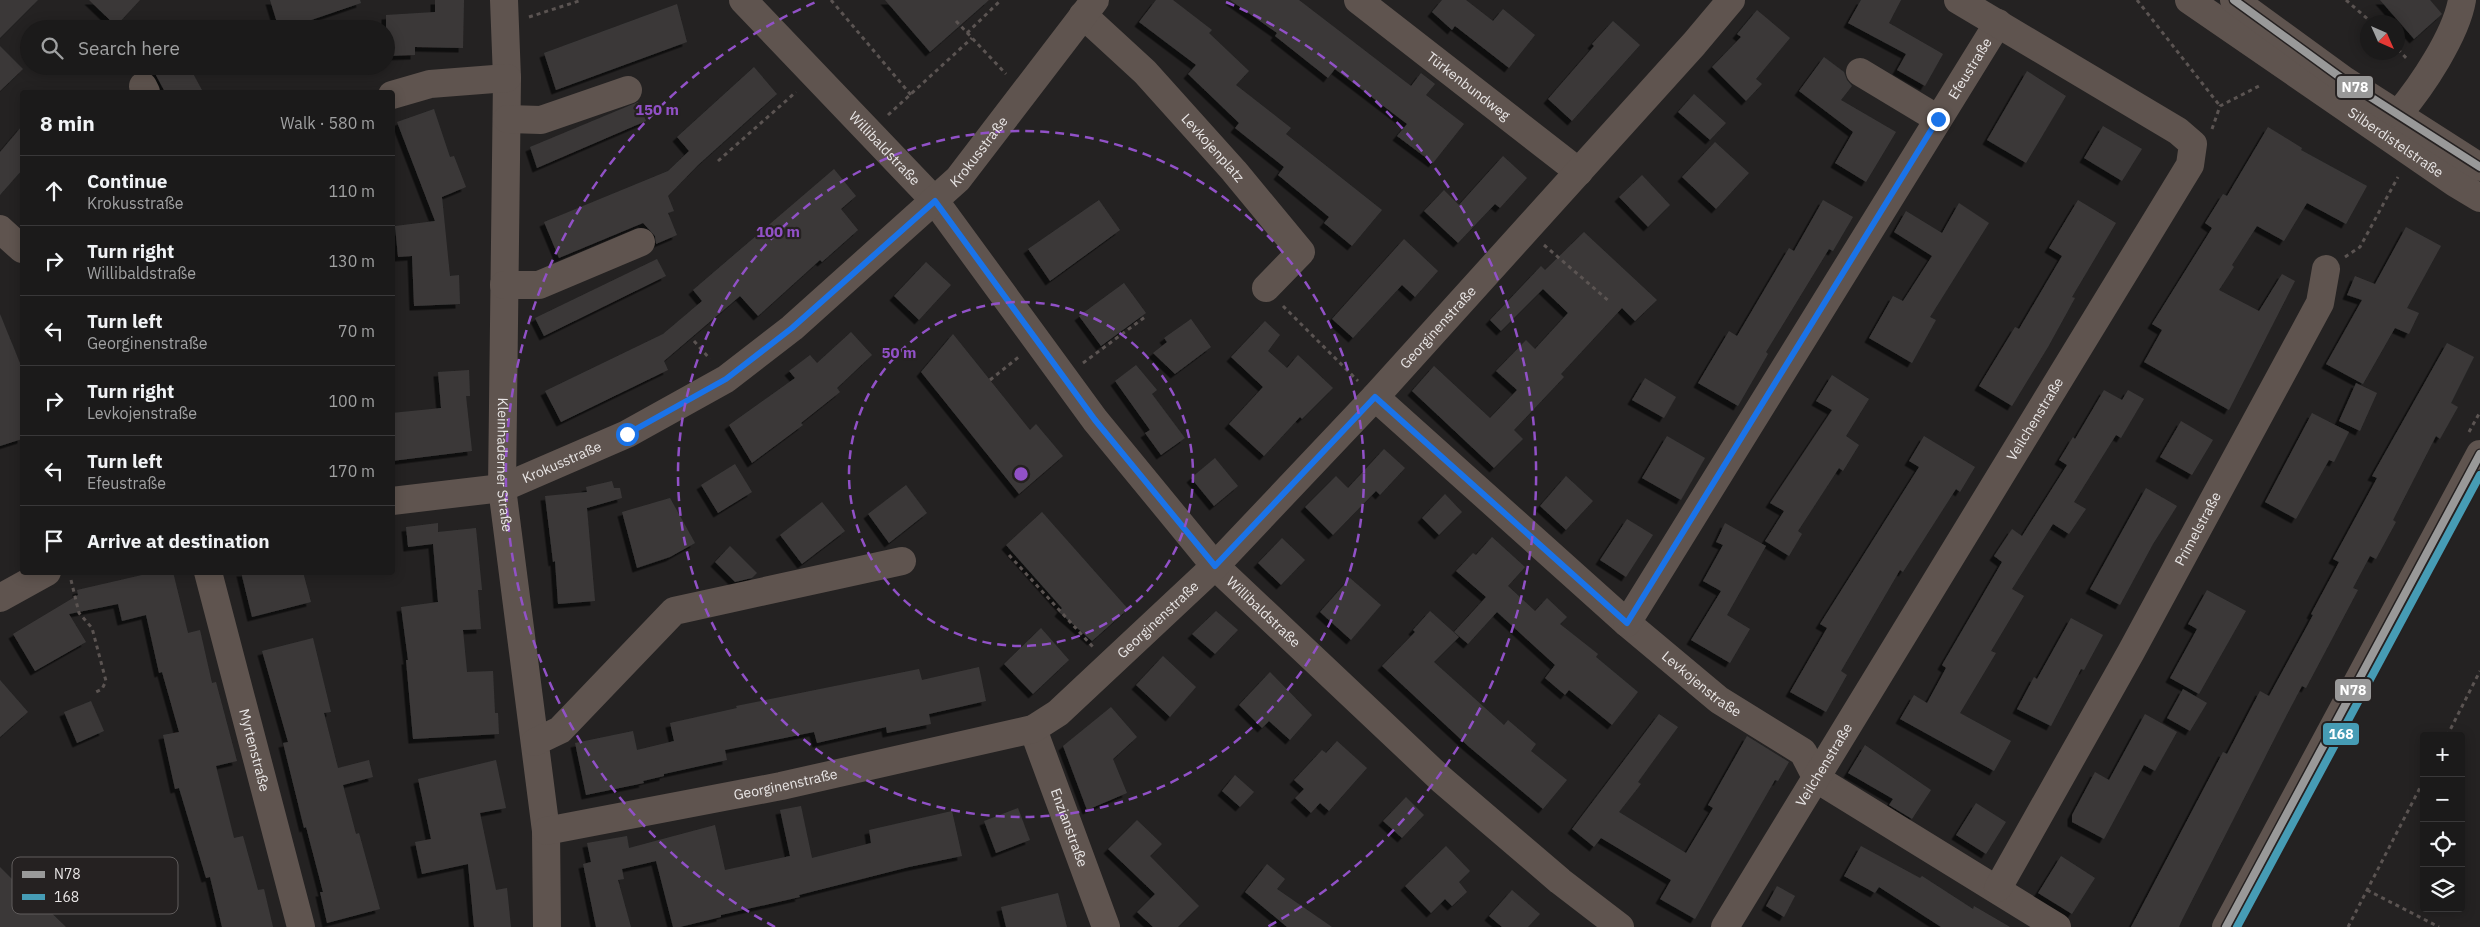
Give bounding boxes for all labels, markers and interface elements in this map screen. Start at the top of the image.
north arrow [2360,15,2405,60]
search box [20,20,395,75]
icon: search [38,34,66,62]
street label: Efeustraße [1944,34,1996,103]
text: Search here [78,36,180,60]
street label: Türkenbundweg [1423,48,1514,125]
line badge: N78 [2336,75,2374,99]
text: N78 [2342,78,2368,96]
text: 150 m [635,100,679,119]
street label: Silberdistelstraße [2345,103,2447,182]
street label: Willibaldstraße [845,107,924,189]
route end [1927,108,1950,131]
text: 8 min [40,109,95,137]
street label: Levkojenplatz [1178,110,1249,186]
street label: Krokusstraße [946,112,1012,191]
text: Walk · 580 m [280,113,375,133]
text: Continue [87,169,167,193]
icon: ahead [40,177,68,205]
text: 110 m [328,181,375,201]
text: Krokusstraße [87,193,183,213]
text: 100 m [756,222,800,241]
text: Turn right [87,239,174,263]
icon: right [40,247,68,275]
text: 130 m [328,251,375,271]
text: Willibaldstraße [87,263,196,283]
street label: Georginenstraße [1396,282,1480,373]
text: Turn left [87,309,163,333]
icon: left [40,317,68,345]
text: 70 m [338,321,375,341]
text: Georginenstraße [87,333,207,353]
text: 50 m [882,343,916,362]
street label: Veilchenstraße [2003,374,2067,464]
text: Turn right [87,379,174,403]
icon: right [40,387,68,415]
text: 100 m [328,391,375,411]
street label: Kleinhaderner Straße [493,397,517,533]
text: Levkojenstraße [87,403,197,423]
route start [616,423,639,446]
street label: Krokusstraße [520,437,605,487]
text: Turn left [87,449,163,473]
icon: left [40,457,68,485]
text: 170 m [328,461,375,481]
centre of rings [1012,465,1030,483]
text: Efeustraße [87,473,166,493]
street label: Primelstraße [2170,488,2225,569]
icon: arrive [40,527,68,555]
text: Arrive at destination [87,529,270,553]
street label: Willibaldstraße [1223,573,1305,651]
street label: Georginenstraße [1113,577,1203,662]
street label: Levkojenstraße [1658,647,1745,721]
line badge: N78 [2334,678,2372,702]
text: N78 [2340,681,2366,699]
street label: Myrtenstraße [235,707,274,794]
street label: Veilchenstraße [1792,719,1856,810]
line badge: 168 [2322,722,2360,746]
text: 168 [2328,725,2354,743]
map controls [2420,732,2465,912]
button: + [2420,732,2465,777]
street label: Georginenstraße [732,764,839,804]
button: − [2420,777,2465,822]
street label: Enzianstraße [1047,786,1092,870]
button: locate [2420,822,2465,867]
legend [12,857,178,914]
text: N78 [54,865,81,883]
button: layers [2420,867,2465,912]
text: 168 [54,888,79,906]

